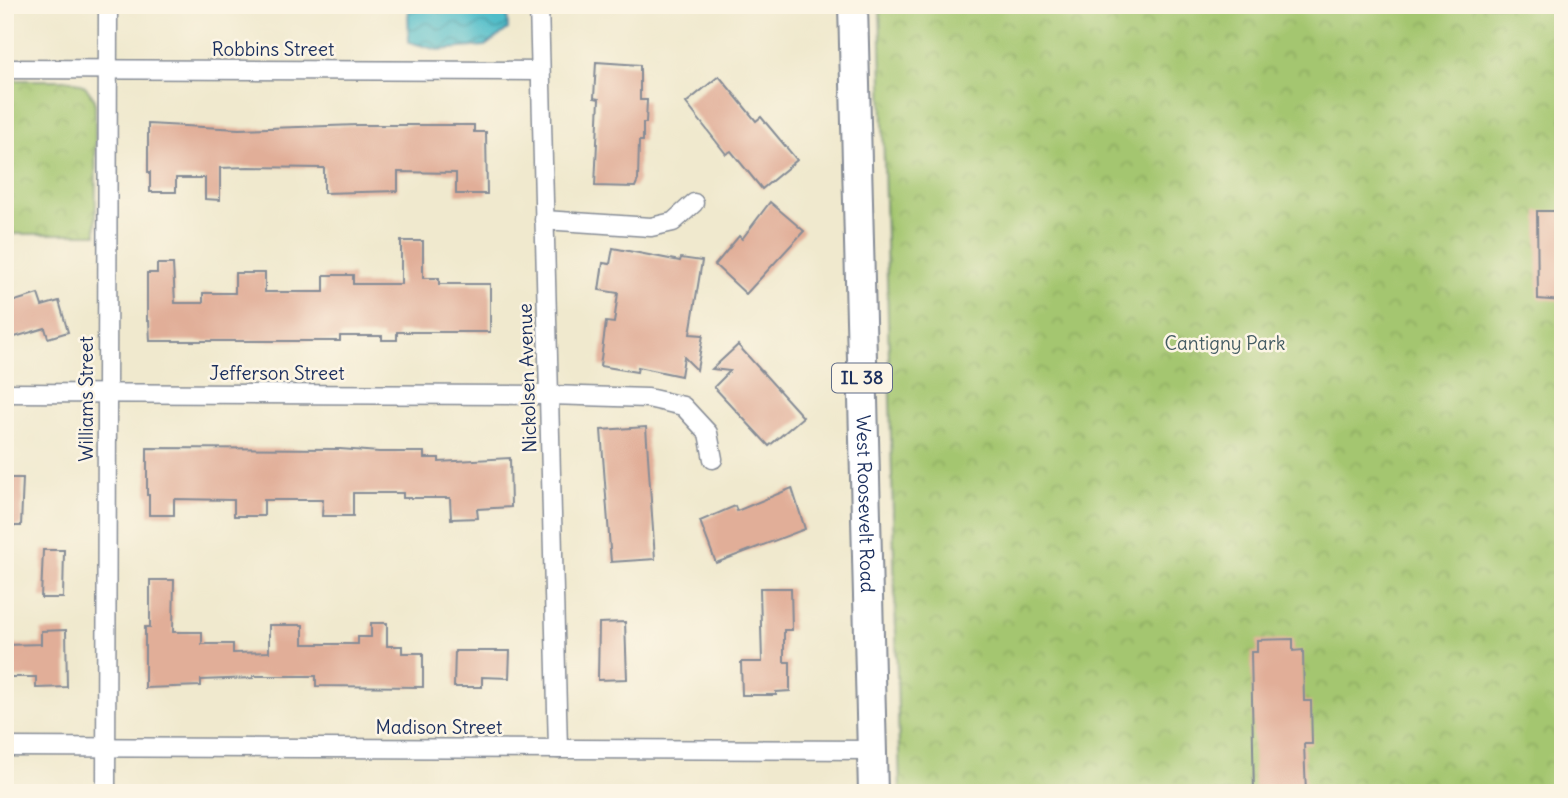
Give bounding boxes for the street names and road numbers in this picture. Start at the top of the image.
street label: Robbins Street [212,37,334,61]
street label: Nickolsen Avenue [512,303,542,453]
street label: Williams Street [74,336,98,462]
street label: Jefferson Street [209,361,345,385]
road number: IL 38 [832,364,892,392]
street label: West Roosevelt Road [851,415,880,593]
street label: Madison Street [375,715,503,739]

